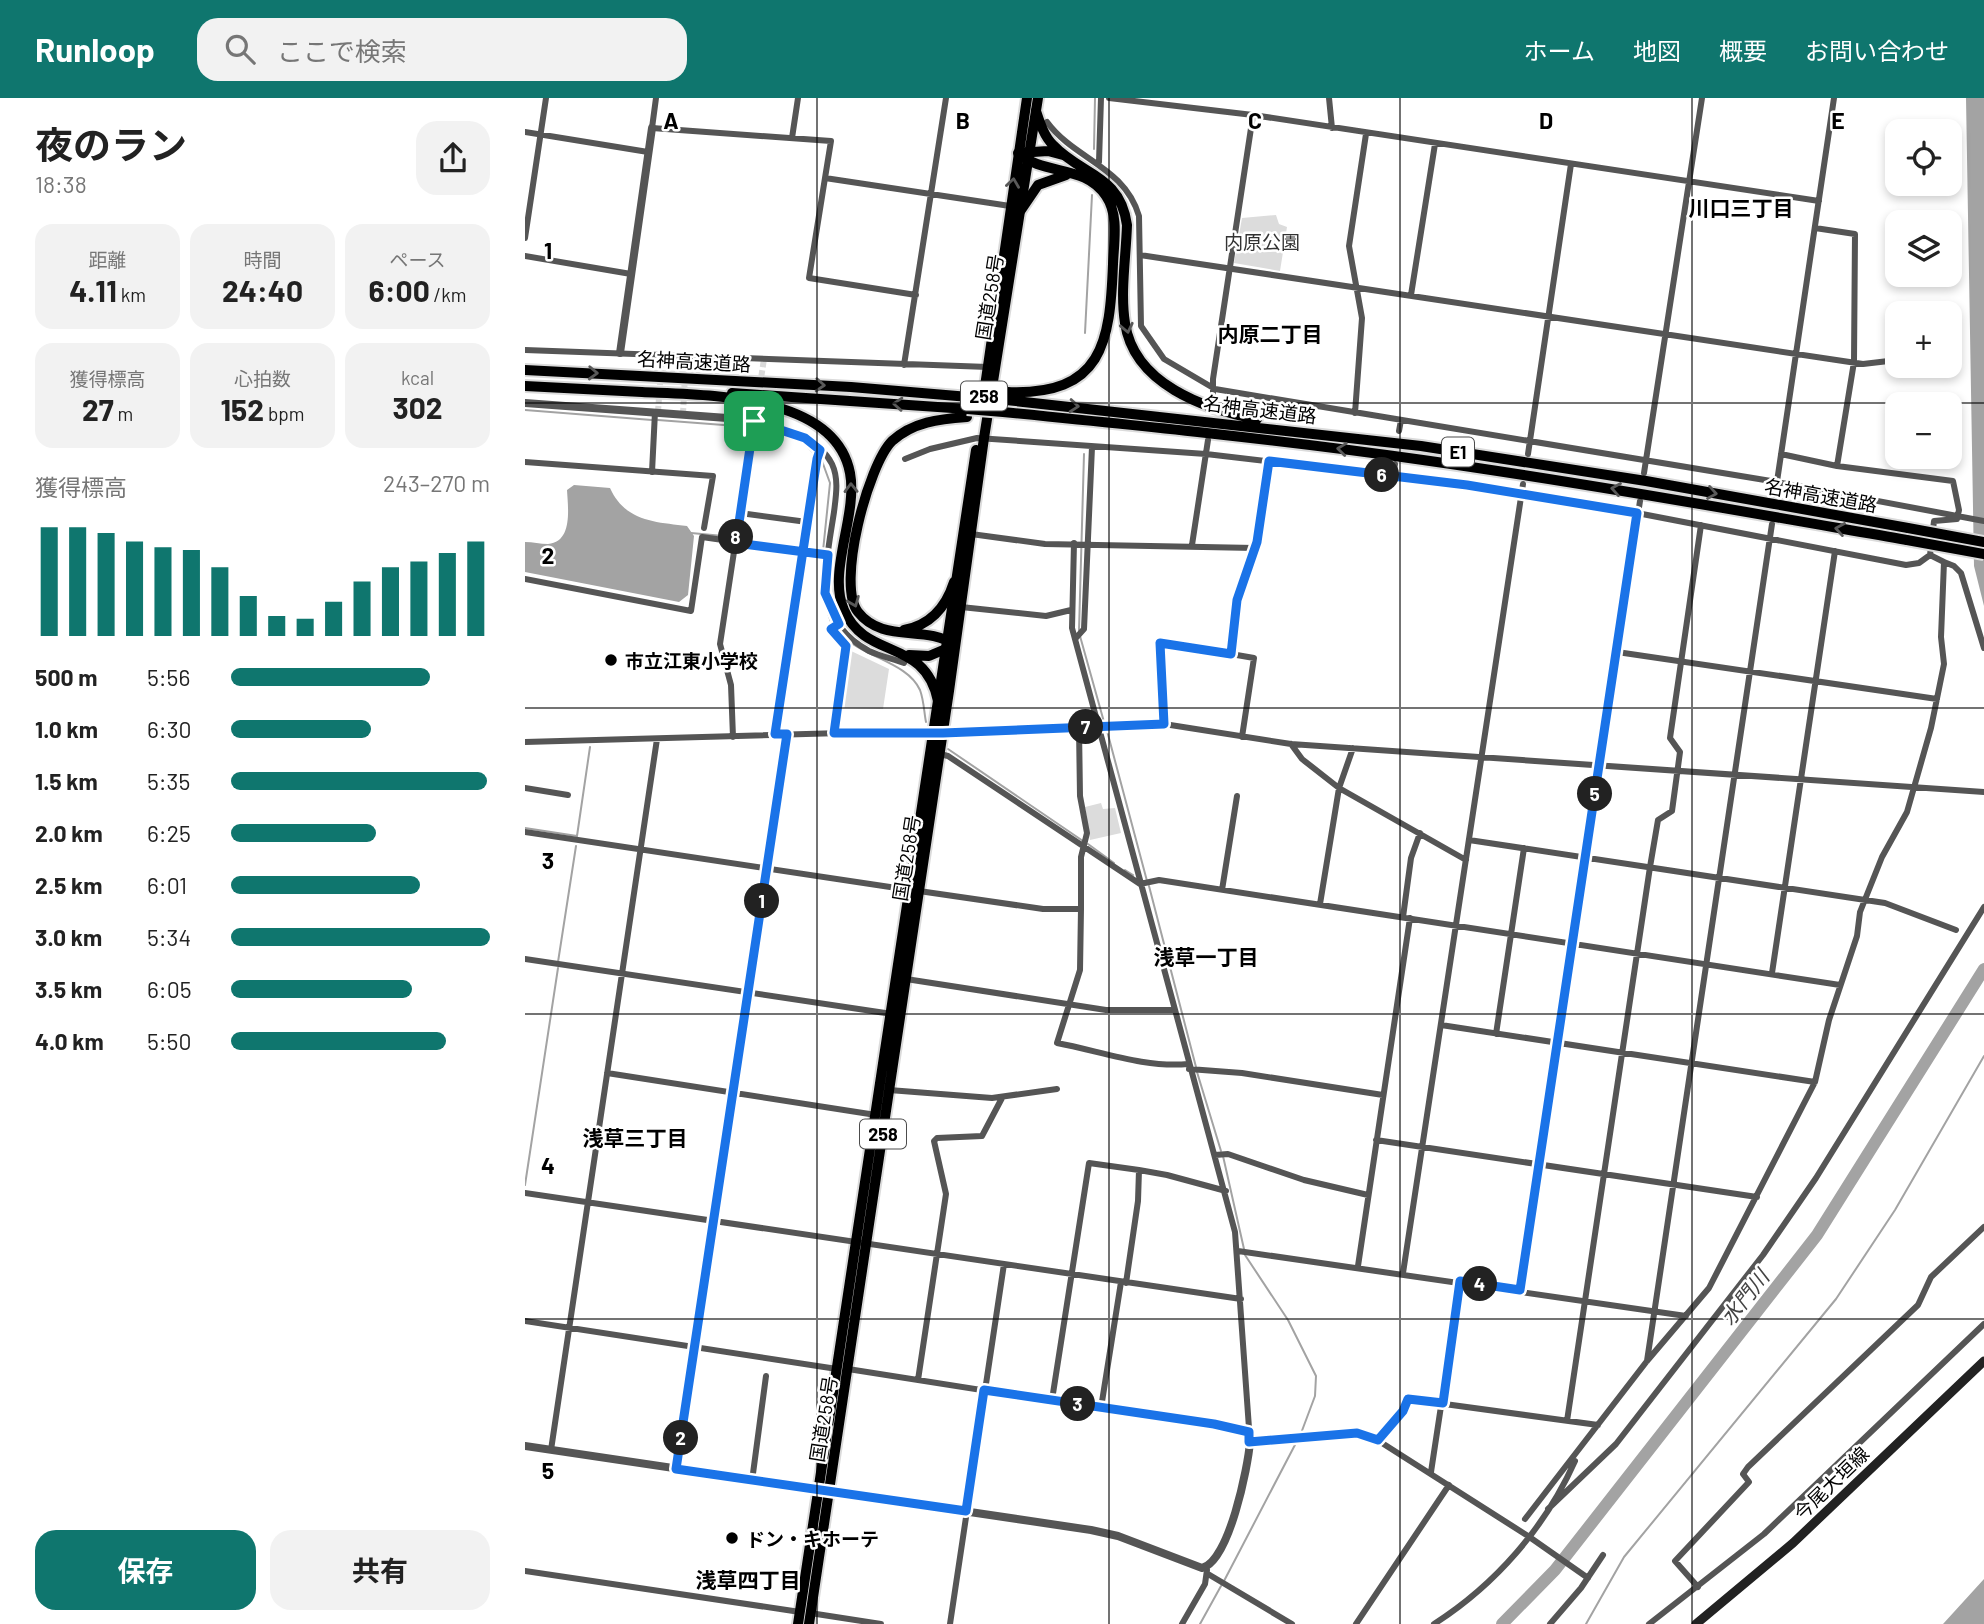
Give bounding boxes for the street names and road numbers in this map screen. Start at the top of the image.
street label: 国道258号 [971,252,1007,342]
street label: 名神高速道路 [636,347,752,375]
road number: 258 [961,382,1007,410]
street label: 名神高速道路 [1202,391,1318,427]
road number: E1 [1442,438,1474,466]
street label: 名神高速道路 [1763,474,1879,516]
street label: 国道258号 [888,813,924,903]
road number: 258 [860,1119,906,1148]
street label: 国道258号 [805,1374,841,1464]
street label: 今尾大垣線 [1789,1442,1873,1524]

